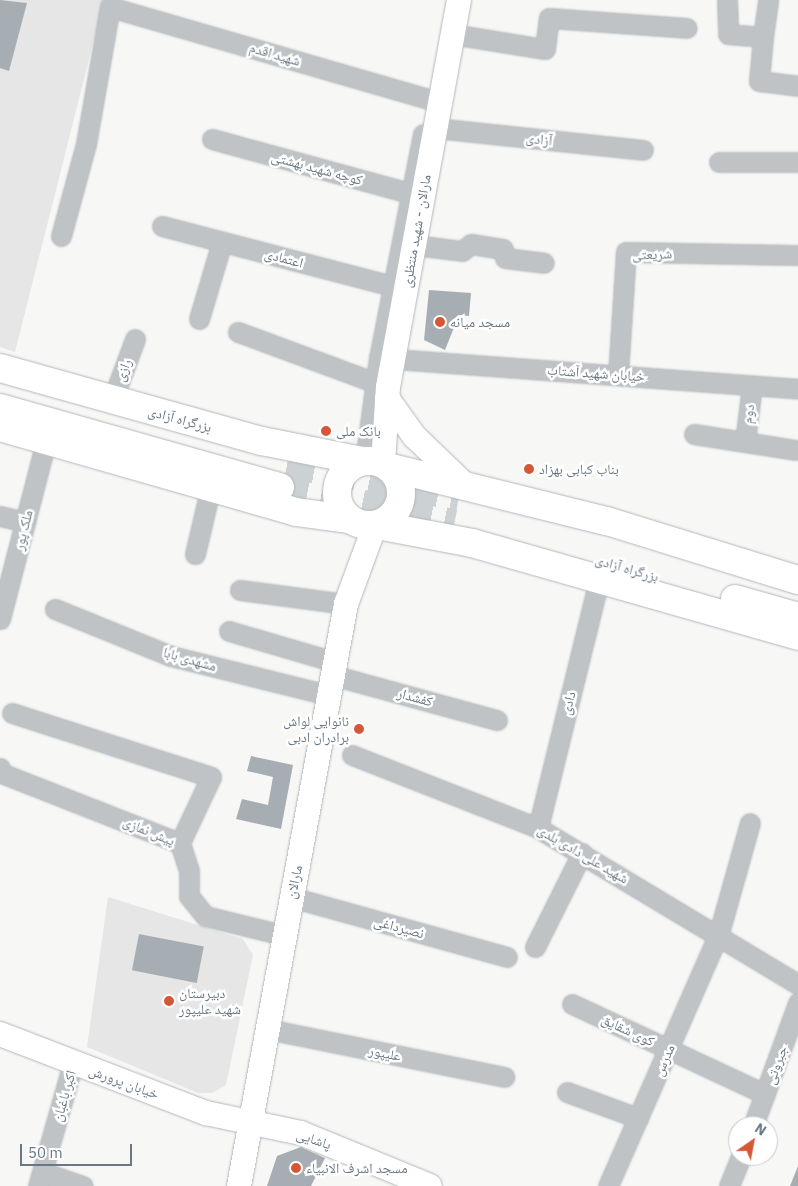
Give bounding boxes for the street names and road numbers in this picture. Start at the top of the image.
street label: شهید اقدم [248,39,302,69]
street label: آزادی [525,129,553,149]
street label: کوچه شهید بهشتی [270,148,364,188]
street label: مارالان - شهید منتظری [398,173,434,289]
street label: اعتمادی [263,245,305,271]
street label: شریعتی [632,245,672,263]
street label: رازی [111,356,135,384]
street label: خیابان شهید آشتاب [547,361,645,385]
street label: بزرگراه آزادی [146,402,214,436]
street label: دوم [738,403,758,425]
street label: ملک پور [10,508,36,552]
street label: بزرگراه آزادی [593,551,661,585]
street label: مشهدی بابا [162,643,218,675]
street label: کفشدار [395,684,435,710]
street label: دادی [557,690,579,716]
street label: پیش نمازی [121,813,177,849]
street label: شهید علی دادی بلدی [534,821,632,887]
street label: مارالان [282,864,306,900]
street label: نصیرداغی [372,912,426,942]
street label: کوی شقایق [599,1010,657,1050]
street label: علیپور [367,1042,403,1064]
street label: مدرس [650,1042,678,1078]
street label: جبروتی [761,1044,791,1086]
street label: خیابان پرورش [87,1062,161,1102]
street label: اکبر باغبان [49,1068,79,1124]
street label: پاشایی [294,1125,334,1153]

